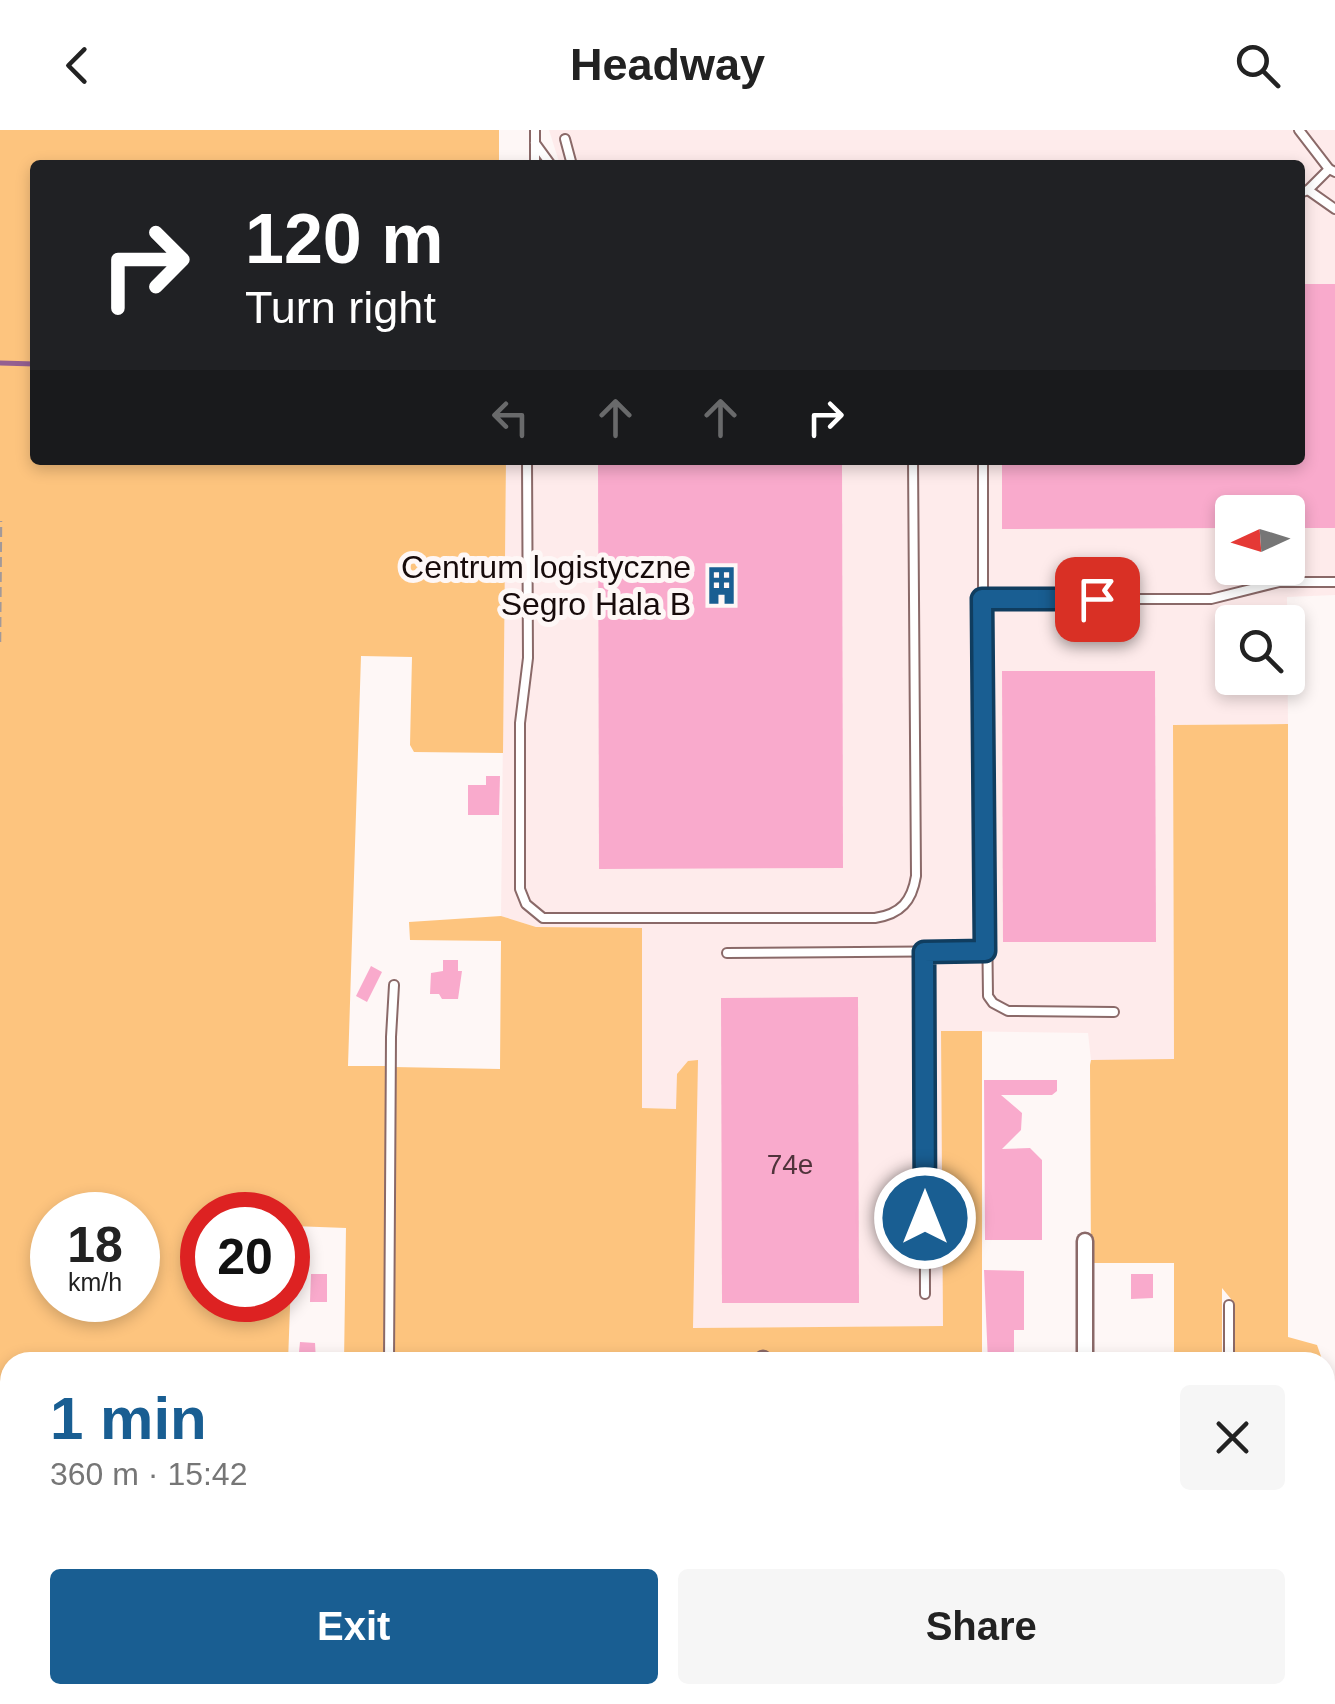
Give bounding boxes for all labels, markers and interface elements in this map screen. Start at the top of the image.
icon: back [50,38,105,93]
icon: search [1230,38,1285,93]
text: Headway [570,39,765,90]
icon: right [80,200,210,330]
text: 120 m [245,200,443,278]
text: Turn right [245,282,436,333]
icon: left [483,390,538,445]
icon: ahead [588,390,643,445]
icon: ahead [693,390,748,445]
icon: right [798,390,853,445]
north arrow [1215,495,1305,585]
map controls [1215,495,1305,695]
place label: Centrum logistyczne Segro Hala B [401,549,691,622]
pin [1055,557,1140,642]
building icon: Centrum logistyczne Segro Hala B [700,564,742,606]
icon: arrive [1070,572,1125,627]
button: search [1215,605,1305,695]
house number: 74e [767,1149,813,1180]
position arrow [873,1166,977,1270]
speed limit sign: 20 [180,1192,310,1322]
text: 18 [67,1217,123,1273]
text: km/h [68,1268,122,1296]
text: 1 min [50,1385,207,1452]
button: close [1180,1385,1285,1490]
text: 360 m · 15:42 [50,1456,247,1492]
button: Exit [50,1569,658,1684]
button: Share [678,1569,1285,1684]

